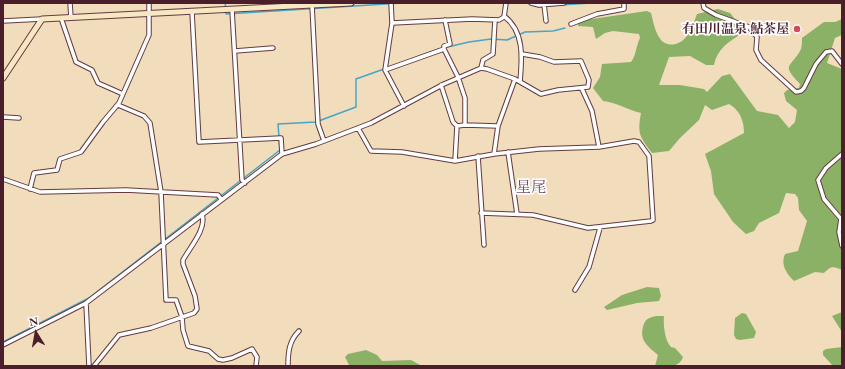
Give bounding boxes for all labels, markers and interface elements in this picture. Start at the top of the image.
place label: 有田川温泉 鮎茶屋 [682,21,789,37]
marker: 有田川温泉 鮎茶屋 [792,24,802,34]
district label: 星尾 [516,179,546,197]
north arrow [16,313,56,353]
text: N [28,313,39,329]

